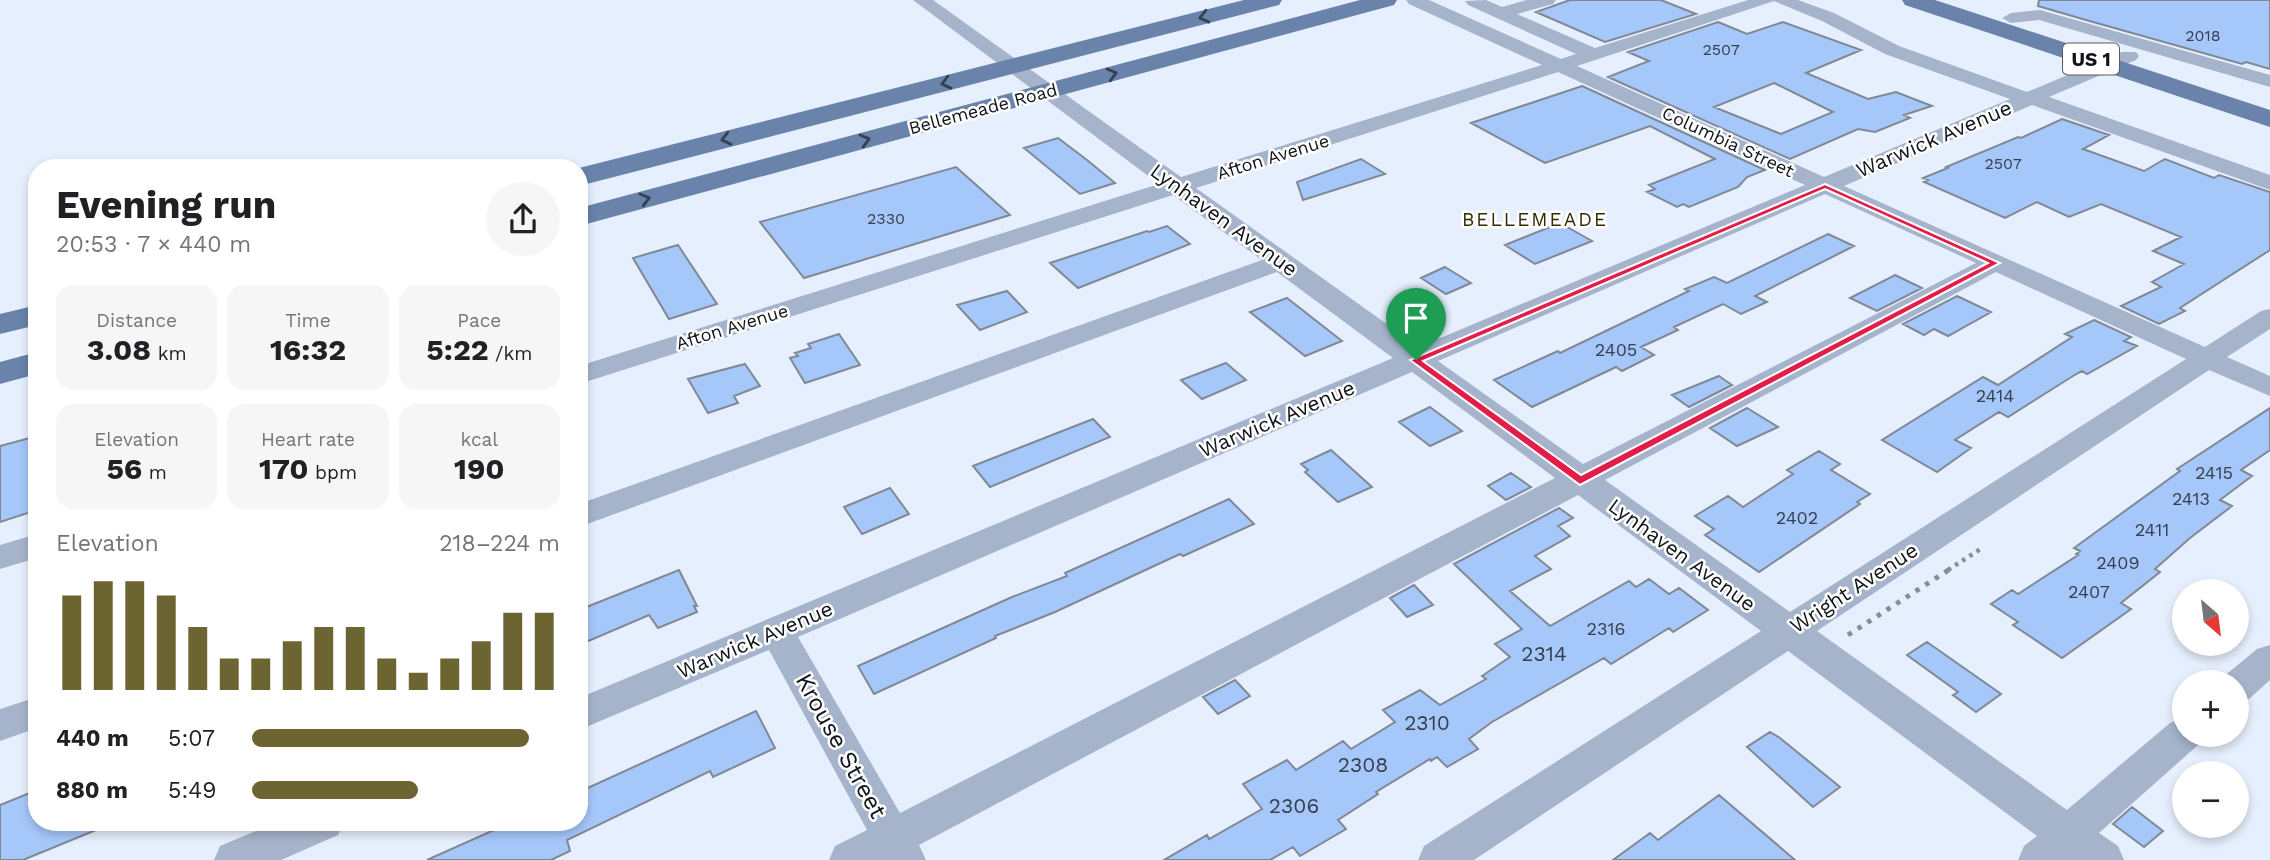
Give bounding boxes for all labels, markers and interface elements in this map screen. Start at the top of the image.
one-way arrow [1199,9,1211,23]
house number: 2018 [2185,26,2221,45]
house number: 2507 [1702,40,1740,59]
road number: US 1 [2063,44,2119,74]
one-way arrow [1106,68,1118,82]
one-way arrow [940,75,952,89]
street label: Bellemeade Road [906,79,1059,138]
street label: Warwick Avenue [1852,94,2015,183]
street label: Columbia Street [1659,102,1798,181]
street label: Afton Avenue [1214,129,1331,184]
one-way arrow [720,131,732,145]
one-way arrow [859,134,871,148]
house number: 2507 [1984,154,2022,173]
street label: Lynhaven Avenue [1146,158,1303,281]
button: share [486,182,560,256]
text: Evening run [56,183,276,227]
one-way arrow [639,193,651,207]
district label: BELLEMEADE [1462,208,1608,231]
house number: 2330 [867,209,905,228]
text: 20:53 · 7 × 440 m [56,231,251,258]
pin [1386,288,1446,360]
street label: Afton Avenue [673,299,790,354]
icon: arrive [1397,299,1435,337]
text: Distance [96,309,177,332]
text: Time [285,309,331,332]
text: Pace [457,309,501,332]
text: 3.08 [87,332,151,367]
text: 16:32 [270,332,346,367]
text: 5:22 [426,332,489,367]
house number: 2405 [1595,339,1637,360]
text: km [151,342,187,365]
text: /km [489,342,532,365]
street label: Warwick Avenue [1195,374,1358,463]
house number: 2414 [1976,385,2014,406]
text: Elevation [94,428,179,451]
text: Heart rate [261,428,355,451]
text: kcal [461,428,498,451]
text: 56 [106,451,142,486]
text: 170 [259,451,309,486]
text: 190 [454,451,505,486]
text: m [142,461,167,484]
text: bpm [309,461,357,484]
house number: 2415 [2195,462,2233,483]
house number: 2413 [2172,488,2210,509]
street label: Lynhaven Avenue [1604,493,1761,616]
house number: 2402 [1776,507,1818,528]
house number: 2411 [2135,519,2169,540]
text: Elevation [56,530,159,557]
text: 218–224 m [439,530,560,557]
street label: Wright Avenue [1785,537,1922,638]
house number: 2409 [2096,552,2140,573]
north arrow [2172,579,2249,656]
map controls [2172,579,2249,838]
house number: 2407 [2068,581,2110,602]
street label: Warwick Avenue [673,595,836,684]
house number: 2316 [1587,618,1625,639]
house number: 2314 [1521,641,1567,666]
street label: Krouse Street [790,669,892,823]
button: + [2172,670,2249,747]
house number: 2310 [1404,710,1450,735]
text: 440 m [56,725,129,752]
text: 5:07 [168,725,215,752]
house number: 2308 [1338,752,1388,777]
button: − [2172,761,2249,838]
text: 880 m [56,777,128,804]
text: 5:49 [168,777,216,804]
house number: 2306 [1269,793,1319,818]

